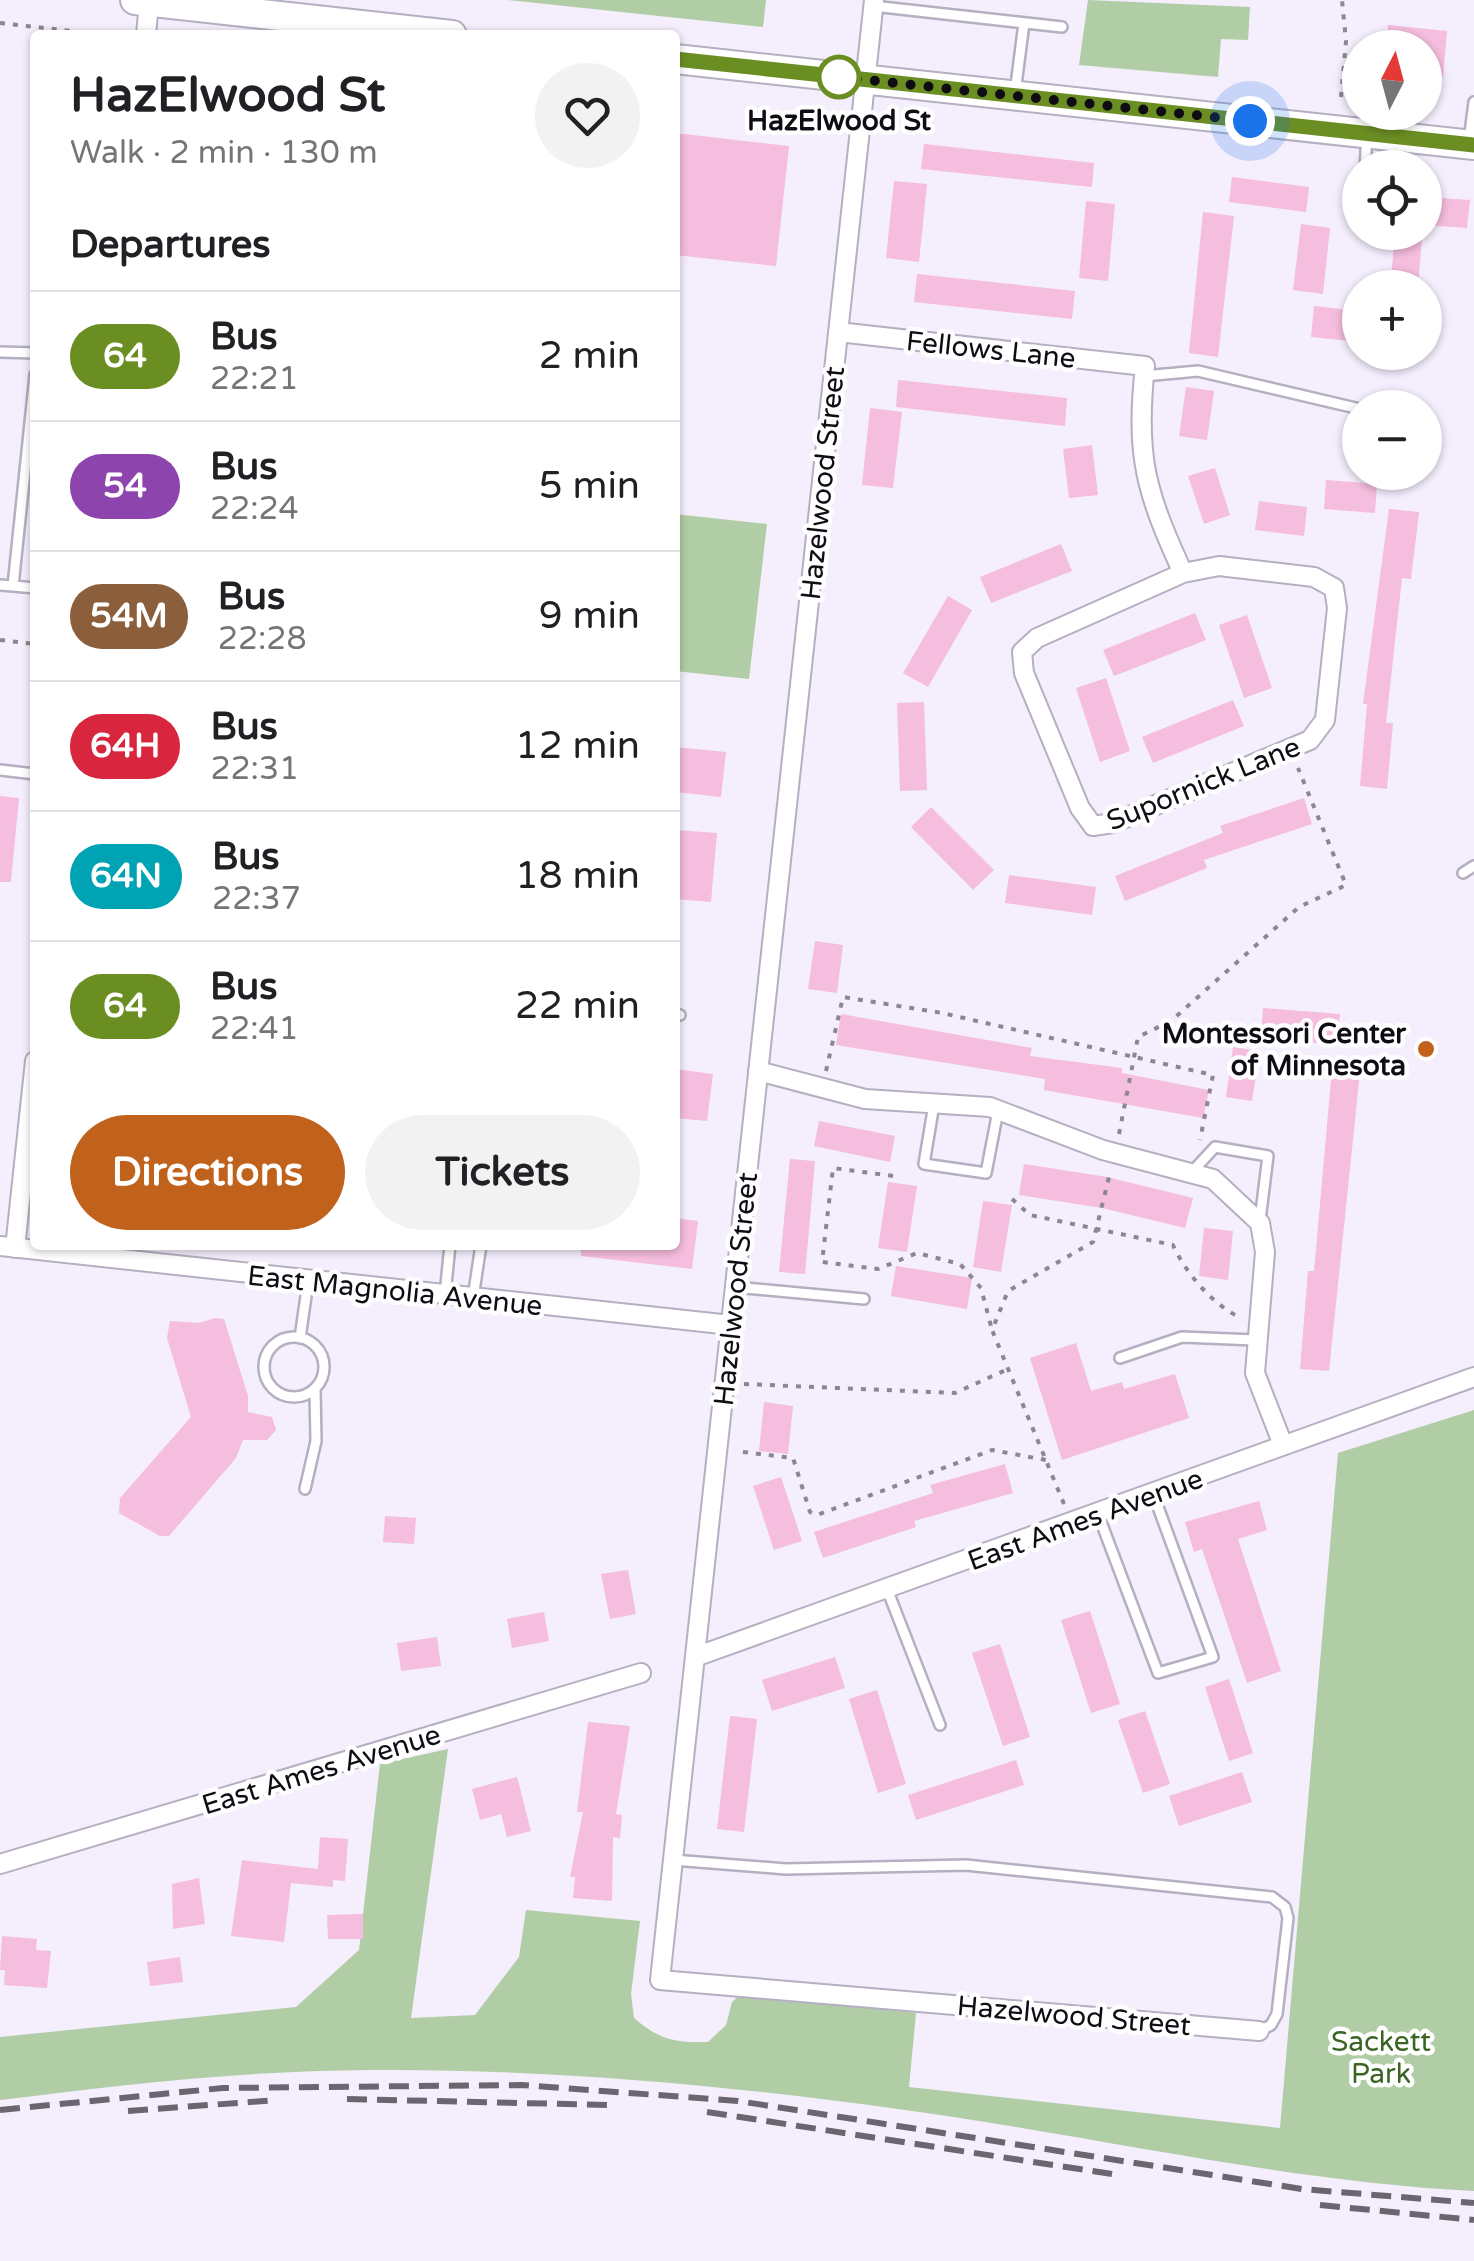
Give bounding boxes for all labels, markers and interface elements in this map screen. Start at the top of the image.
north arrow [1342,30,1442,130]
map controls [1342,30,1442,490]
marker: HazElwood St [818,56,860,98]
button: heart [535,63,640,168]
text: HazElwood St [70,67,385,125]
your location [1225,96,1275,146]
place label: HazElwood St [747,104,931,138]
text: Walk · 2 min · 130 m [70,134,378,172]
button: locate [1342,150,1442,250]
text: Departures [70,222,271,268]
button: + [1342,270,1442,370]
text: Bus [210,314,277,360]
street label: Fellows Lane [904,324,1077,376]
text: 2 min [539,333,640,379]
text: 64 [103,335,147,377]
text: 22:21 [210,360,299,398]
street label: Hazelwood Street [794,364,852,602]
button: − [1342,390,1442,490]
text: Bus [210,444,277,490]
text: 5 min [539,463,640,509]
text: 54 [103,465,147,507]
text: 22:24 [210,490,299,528]
text: Bus [218,574,285,620]
text: 9 min [539,593,640,639]
text: 54M [90,595,168,637]
text: 22:28 [218,620,307,658]
text: Bus [210,704,278,750]
text: 12 min [515,723,640,769]
text: 64H [90,725,160,767]
street label: Supornick Lane [1102,730,1305,838]
text: 22:31 [210,750,299,788]
text: Bus [212,834,280,880]
text: 18 min [515,853,640,899]
text: 64N [90,855,162,897]
text: 22:37 [212,880,301,918]
text: Bus [210,964,277,1010]
text: 22 min [515,983,640,1029]
text: 64 [103,985,147,1027]
text: 22:41 [210,1010,299,1048]
place label: Montessori Center of Minnesota [1162,1017,1407,1083]
marker: Montessori Center of Minnesota [1415,1038,1437,1060]
button: Directions [70,1115,345,1230]
button: Tickets [365,1115,640,1230]
street label: Hazelwood Street [707,1170,765,1408]
street label: East Magnolia Avenue [246,1259,544,1323]
street label: East Ames Avenue [963,1462,1208,1578]
street label: East Ames Avenue [198,1717,445,1822]
street label: Hazelwood Street [956,1989,1193,2043]
park label: Sackett Park [1331,2025,1431,2091]

